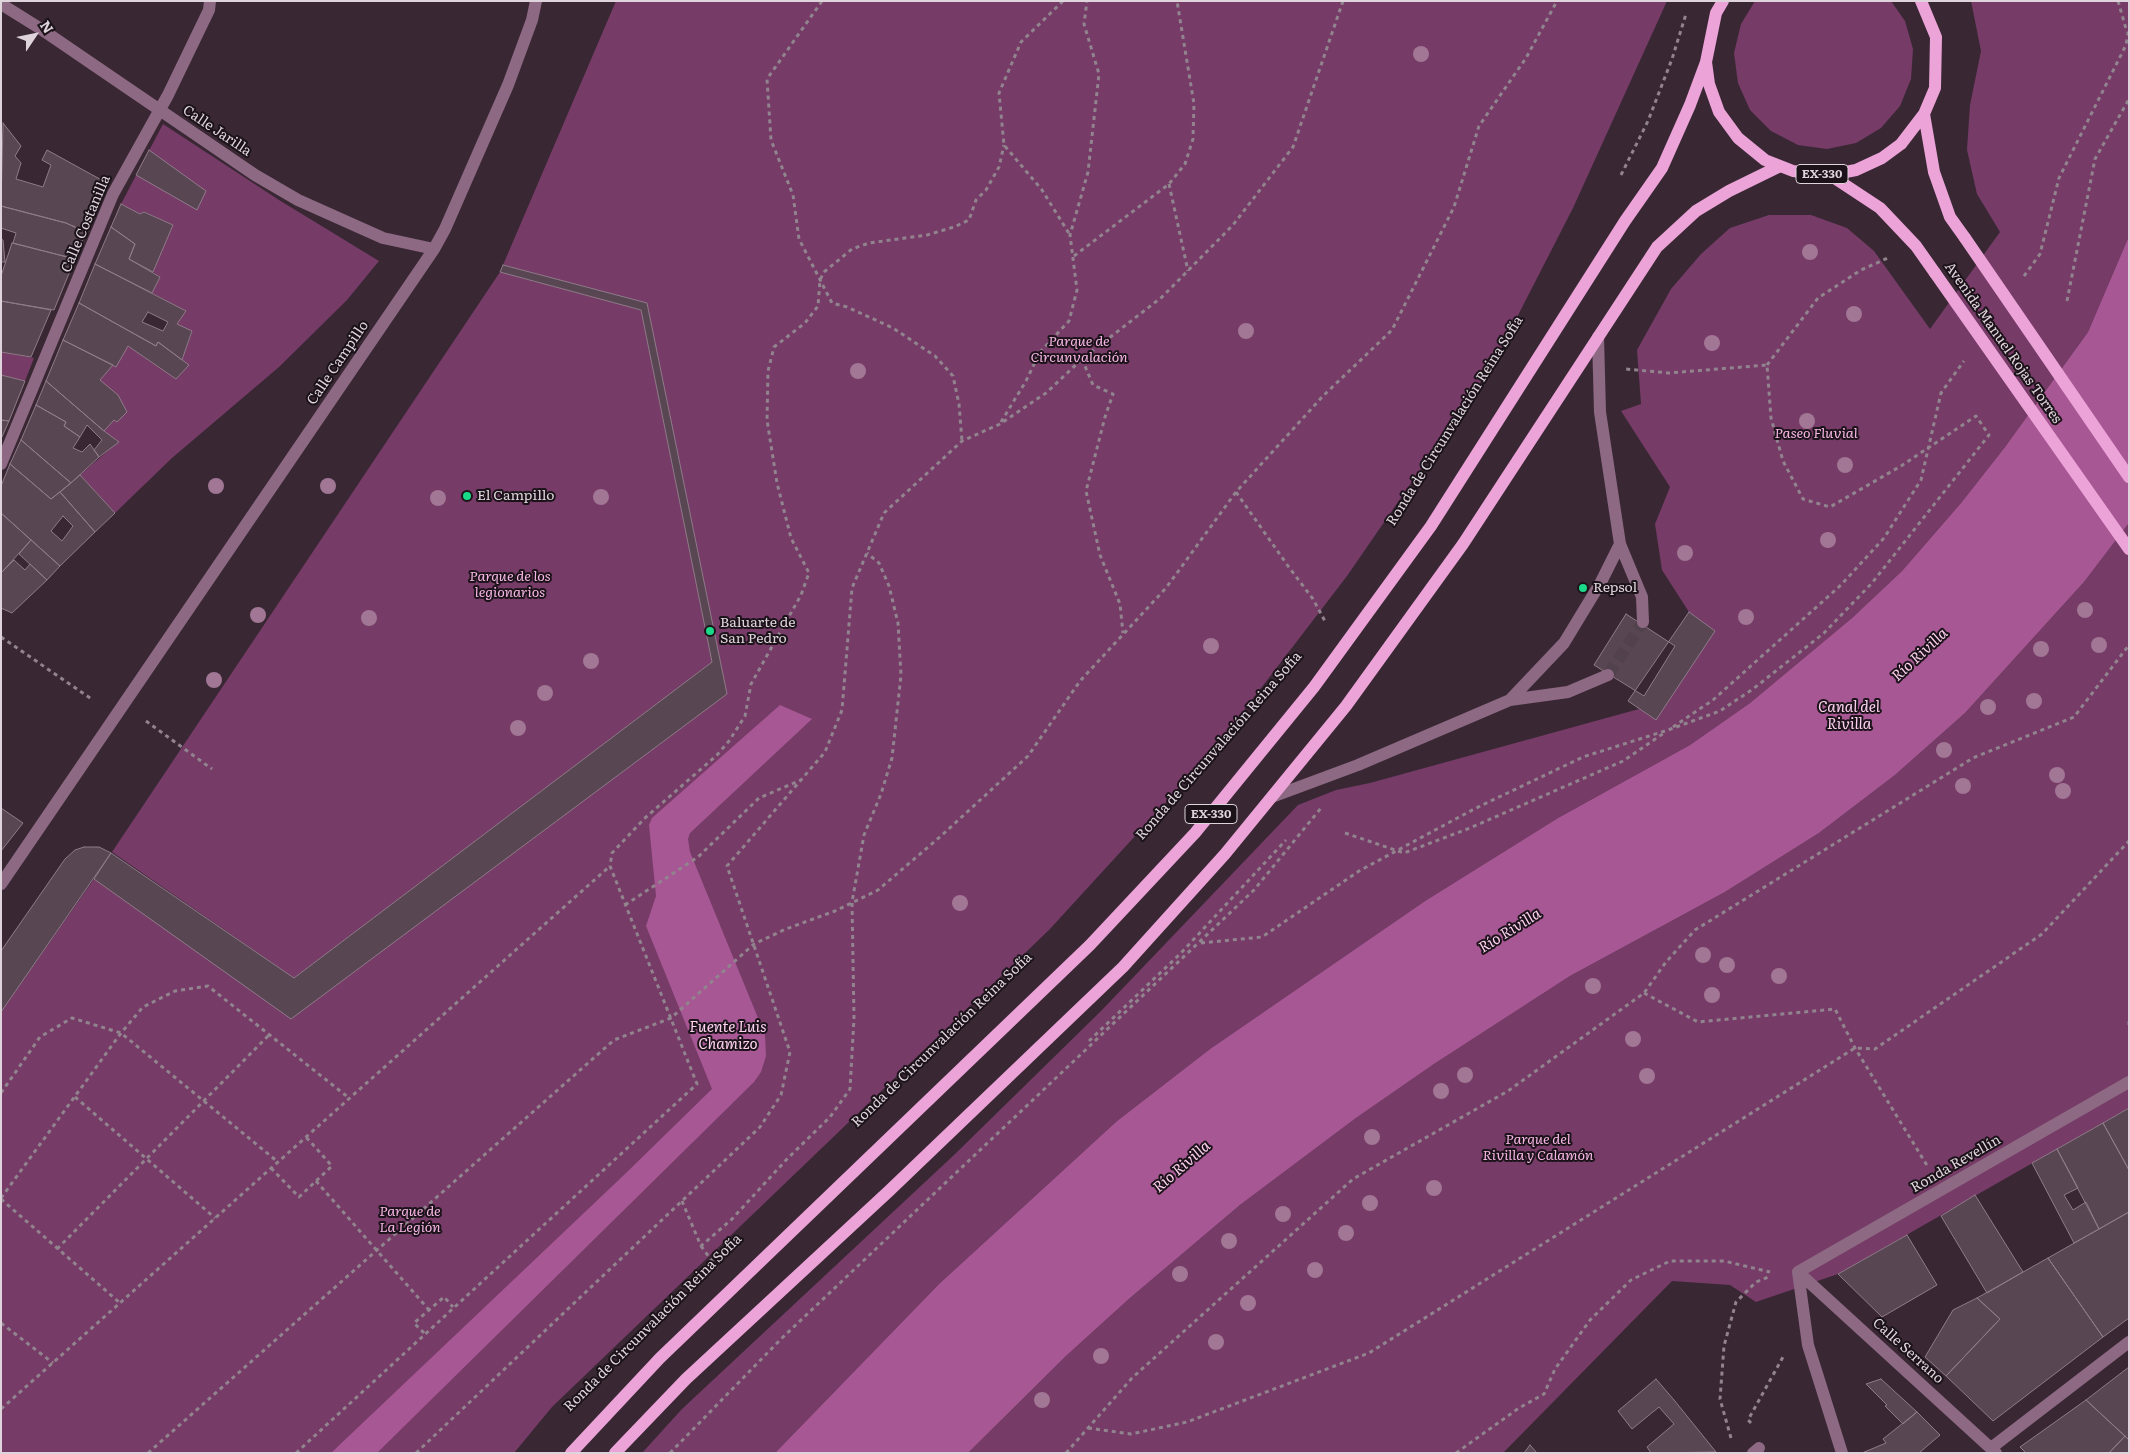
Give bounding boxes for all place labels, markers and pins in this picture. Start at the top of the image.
place label: El Campillo [477,488,555,504]
marker: El Campillo [461,490,473,502]
place label: Repsol [1593,580,1637,596]
marker: Repsol [1577,582,1589,594]
place label: Baluarte de San Pedro [720,615,796,648]
marker: Baluarte de San Pedro [704,625,716,637]

